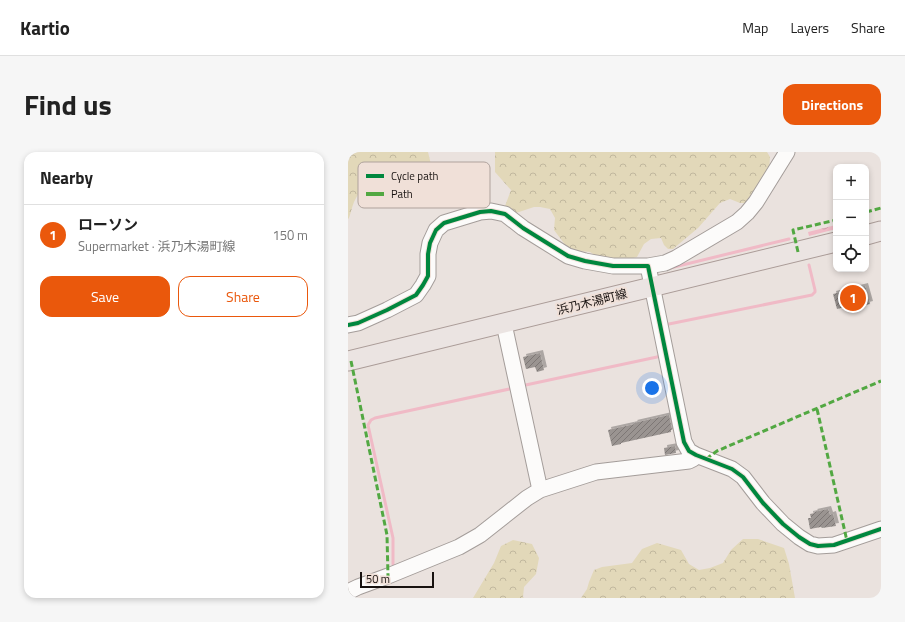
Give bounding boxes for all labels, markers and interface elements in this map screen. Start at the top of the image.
text: Kartio [20,13,70,42]
text: Map [742,17,768,38]
text: Layers [790,17,829,38]
text: Share [851,17,885,38]
text: Find us [24,83,112,126]
button: Directions [783,84,881,125]
legend [358,162,490,208]
map controls [833,164,869,272]
button: + [833,164,869,200]
text: Nearby [40,165,93,191]
text: Cycle path [391,168,439,184]
text: Path [391,186,413,202]
button: − [833,200,869,236]
text: ローソン [78,213,138,236]
text: 1 [49,225,57,245]
text: 150 m [272,225,308,245]
text: Supermarket · 浜乃木湯町線 [78,236,235,256]
button: locate [833,236,869,272]
button: Save [40,276,170,317]
button: Share [178,276,308,317]
pin: 1 [840,283,866,313]
street label: 浜乃木湯町線 [555,284,629,319]
your location [642,378,662,398]
scale bar [360,570,434,589]
text: 50 m [366,571,390,587]

